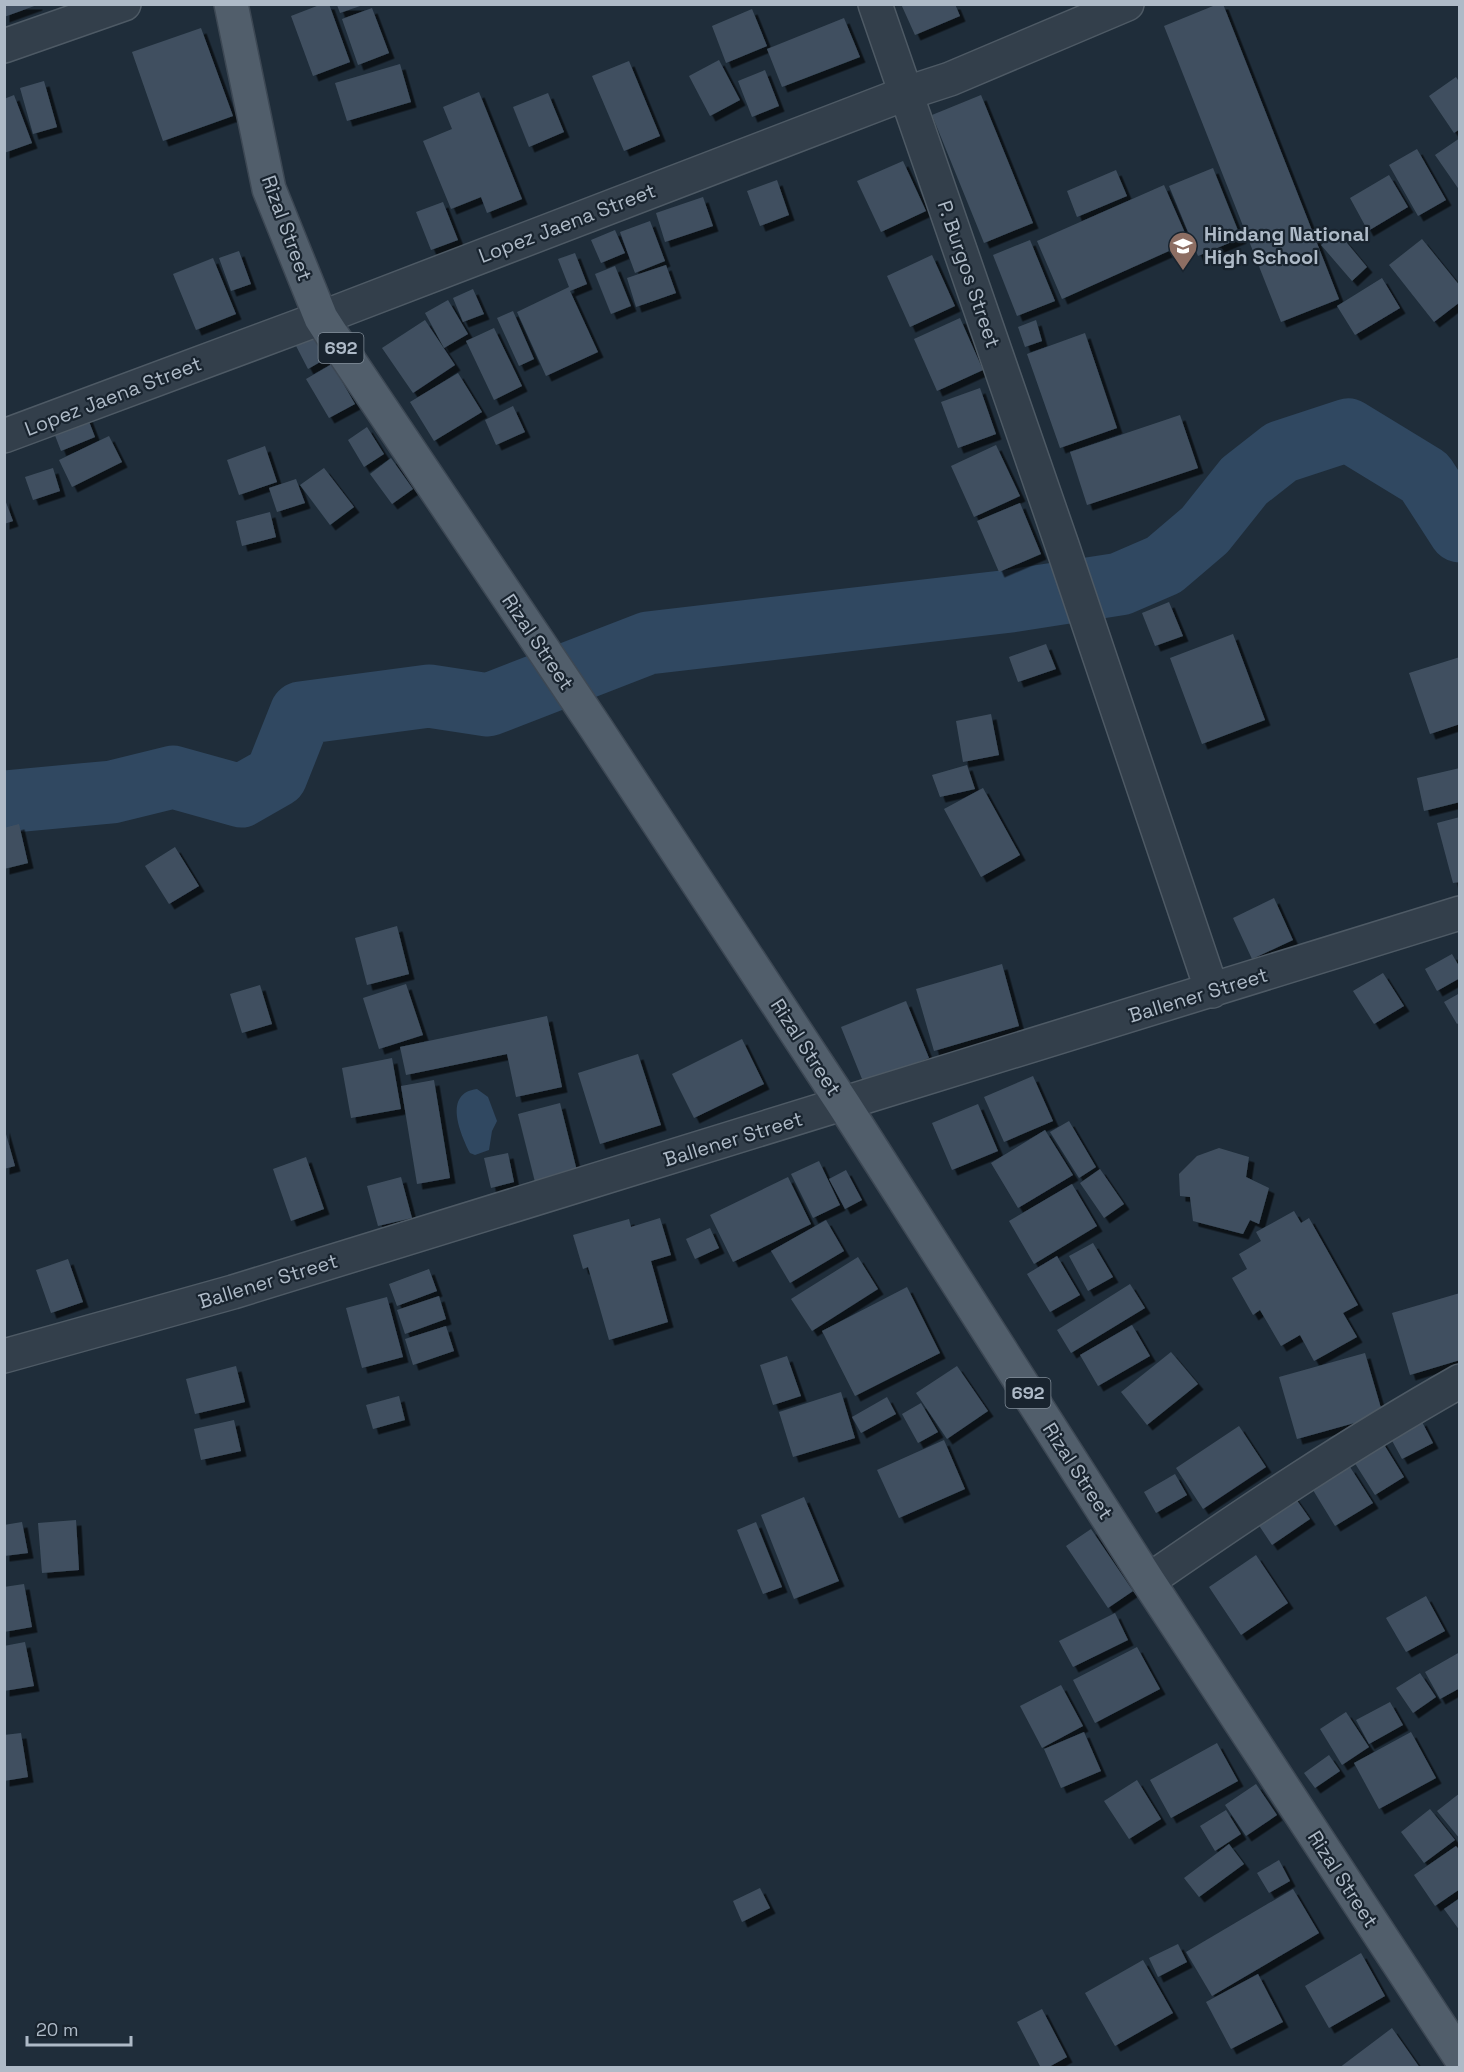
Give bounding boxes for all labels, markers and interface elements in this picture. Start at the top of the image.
street label: Rizal Street [256,172,318,284]
street label: Lopez Jaena Street [475,177,659,269]
street label: P. Burgos Street [932,197,1006,351]
place label: Hindang National High School [1204,221,1369,270]
school or university icon: Hindang National High School [1167,230,1199,272]
road number: 692 [318,333,364,363]
street label: Lopez Jaena Street [21,350,205,442]
street label: Rizal Street [496,589,580,695]
street label: Ballener Street [1125,961,1271,1029]
street label: Rizal Street [765,994,847,1100]
street label: Ballener Street [660,1105,806,1173]
street label: Ballener Street [195,1247,341,1315]
road number: 692 [1006,1378,1050,1408]
street label: Rizal Street [1037,1418,1119,1524]
street label: Rizal Street [1302,1826,1384,1932]
scale bar [27,2009,130,2047]
text: 20 m [36,2018,79,2041]

